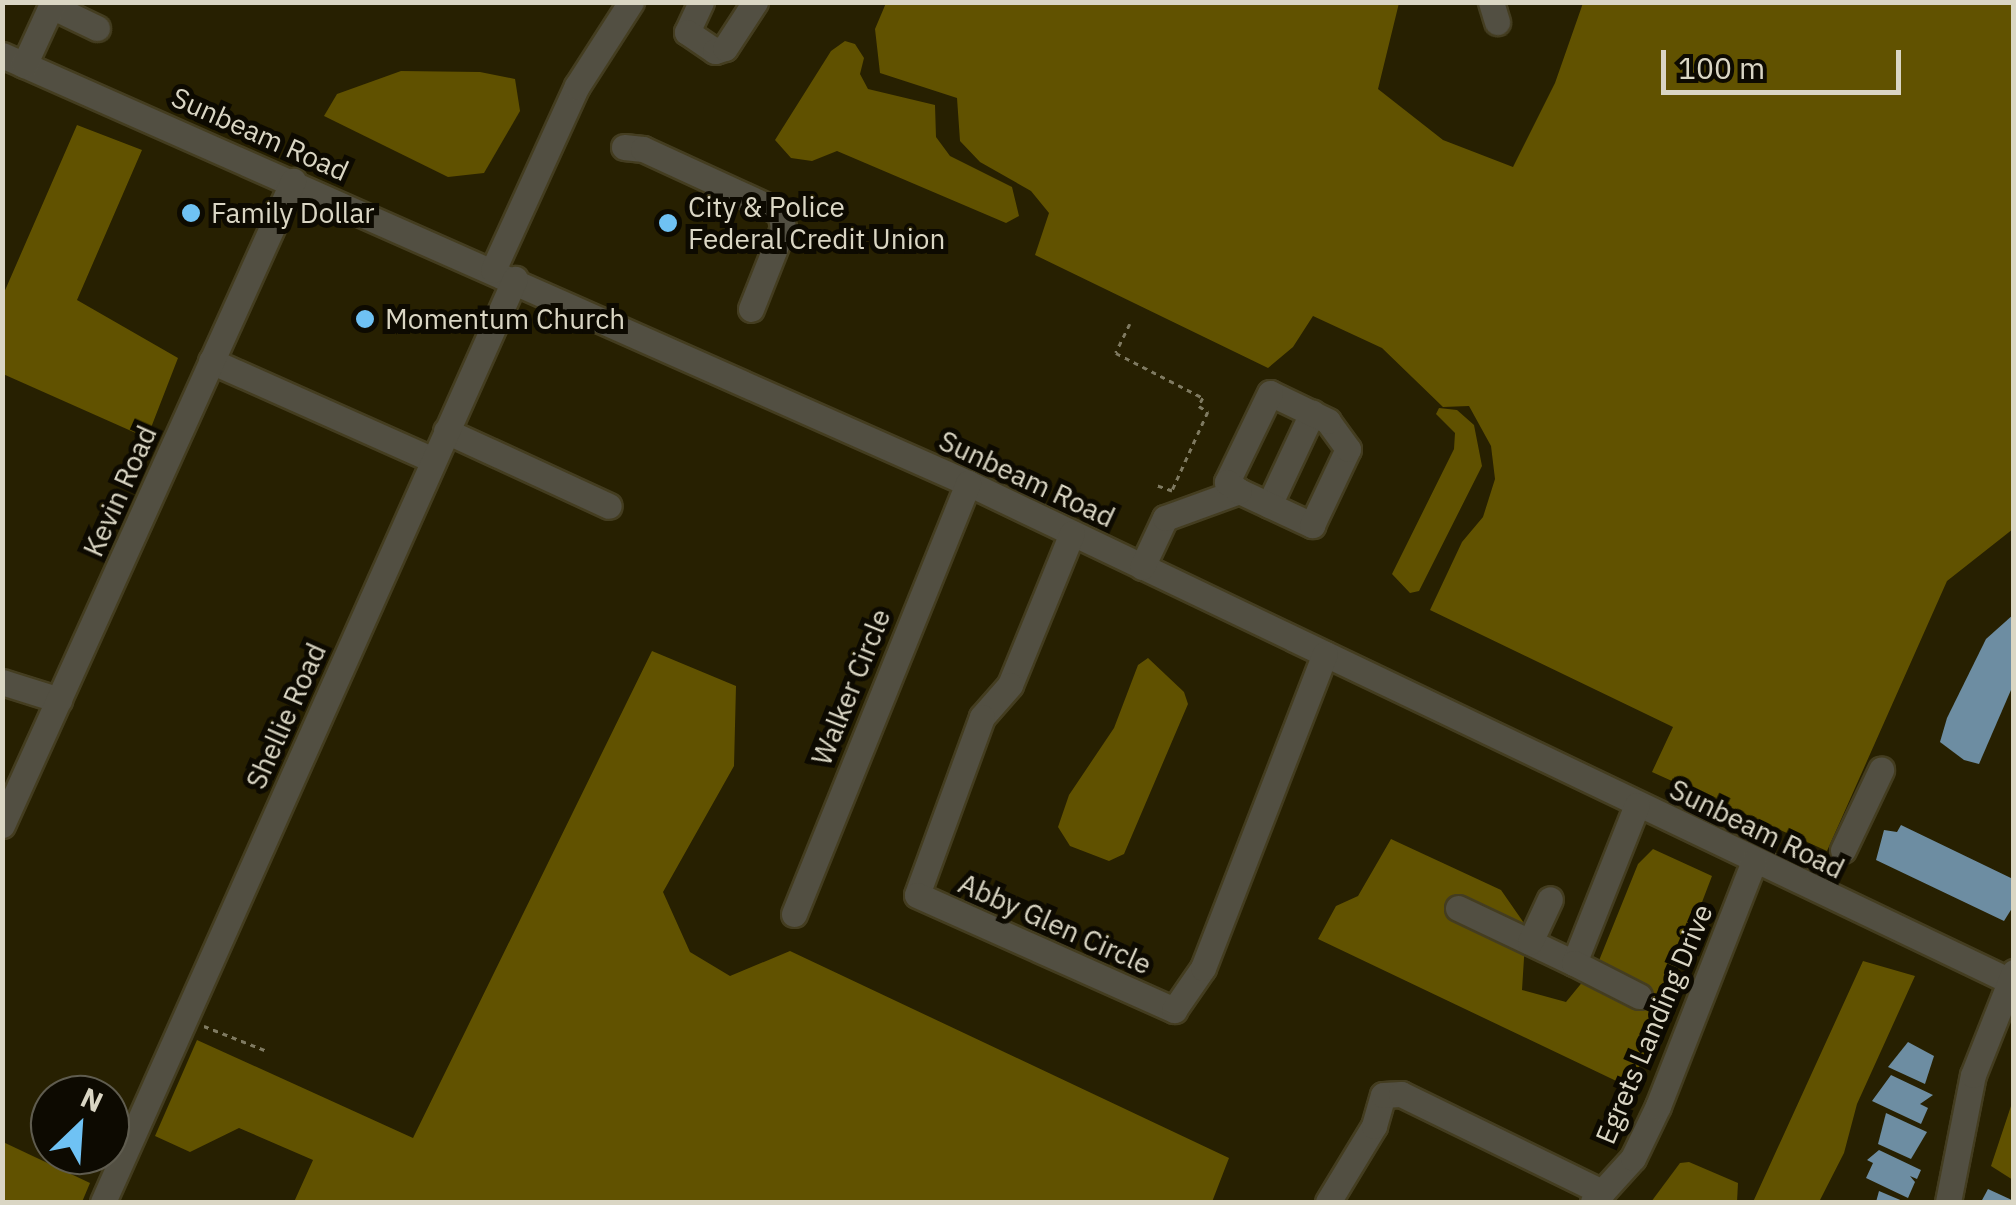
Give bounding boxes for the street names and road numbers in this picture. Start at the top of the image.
street label: Sunbeam Road [166,80,354,188]
street label: Kevin Road [76,420,164,562]
street label: Sunbeam Road [934,424,1120,534]
street label: Walker Circle [804,604,898,770]
street label: Shellie Road [239,638,333,794]
street label: Sunbeam Road [1664,772,1850,886]
street label: Abby Glen Circle [953,866,1157,982]
street label: Egrets Landing Drive [1588,899,1720,1149]

